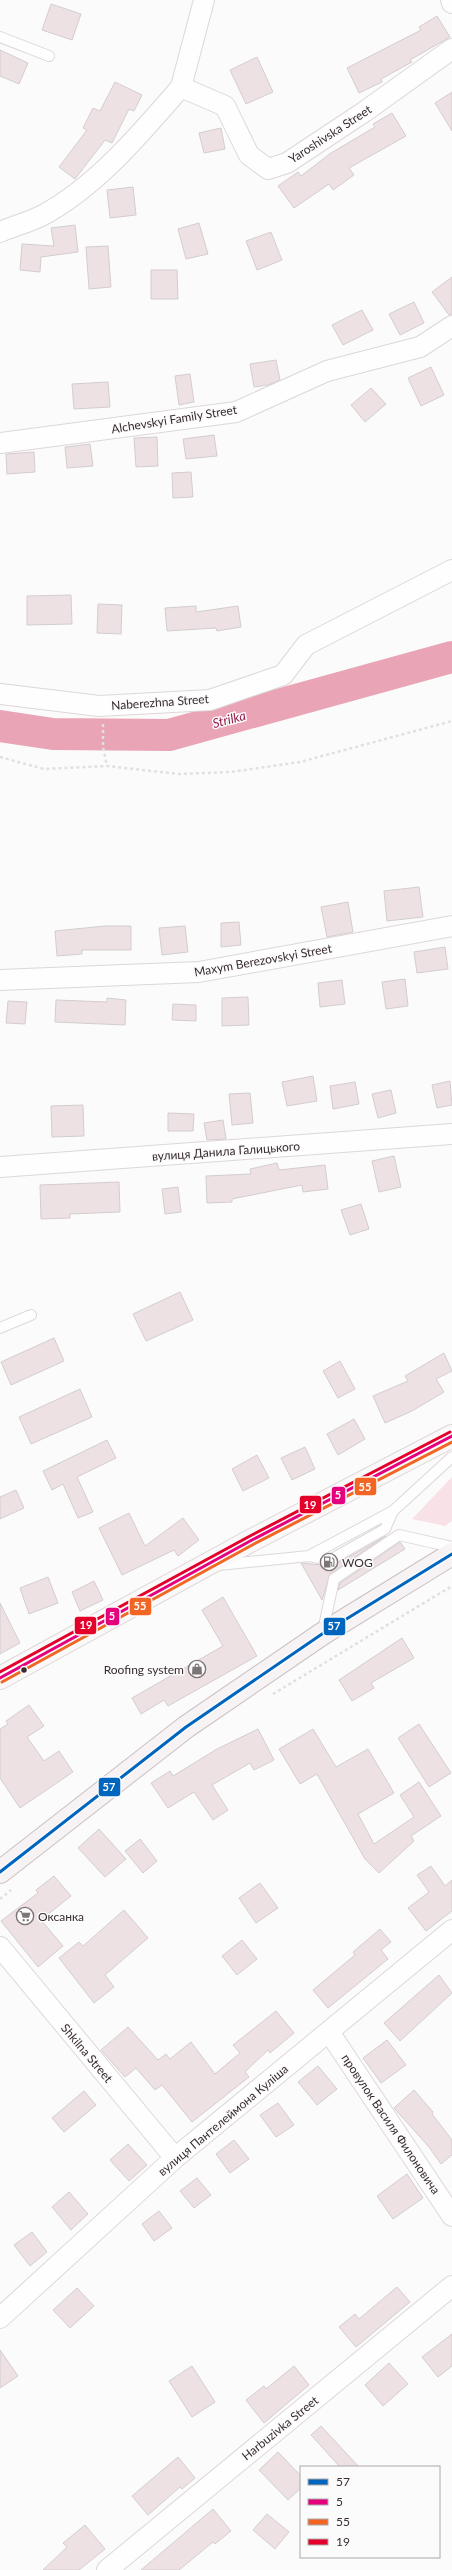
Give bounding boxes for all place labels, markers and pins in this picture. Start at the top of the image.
fuel station icon: WOG [319,1552,339,1572]
place label: WOG [342,1555,373,1570]
shop icon: Roofing system [187,1659,207,1679]
place label: Roofing system [104,1662,184,1677]
unlabelled marker [19,1665,29,1675]
supermarket icon: Оксанка [15,1906,35,1926]
place label: Оксанка [38,1909,84,1924]

